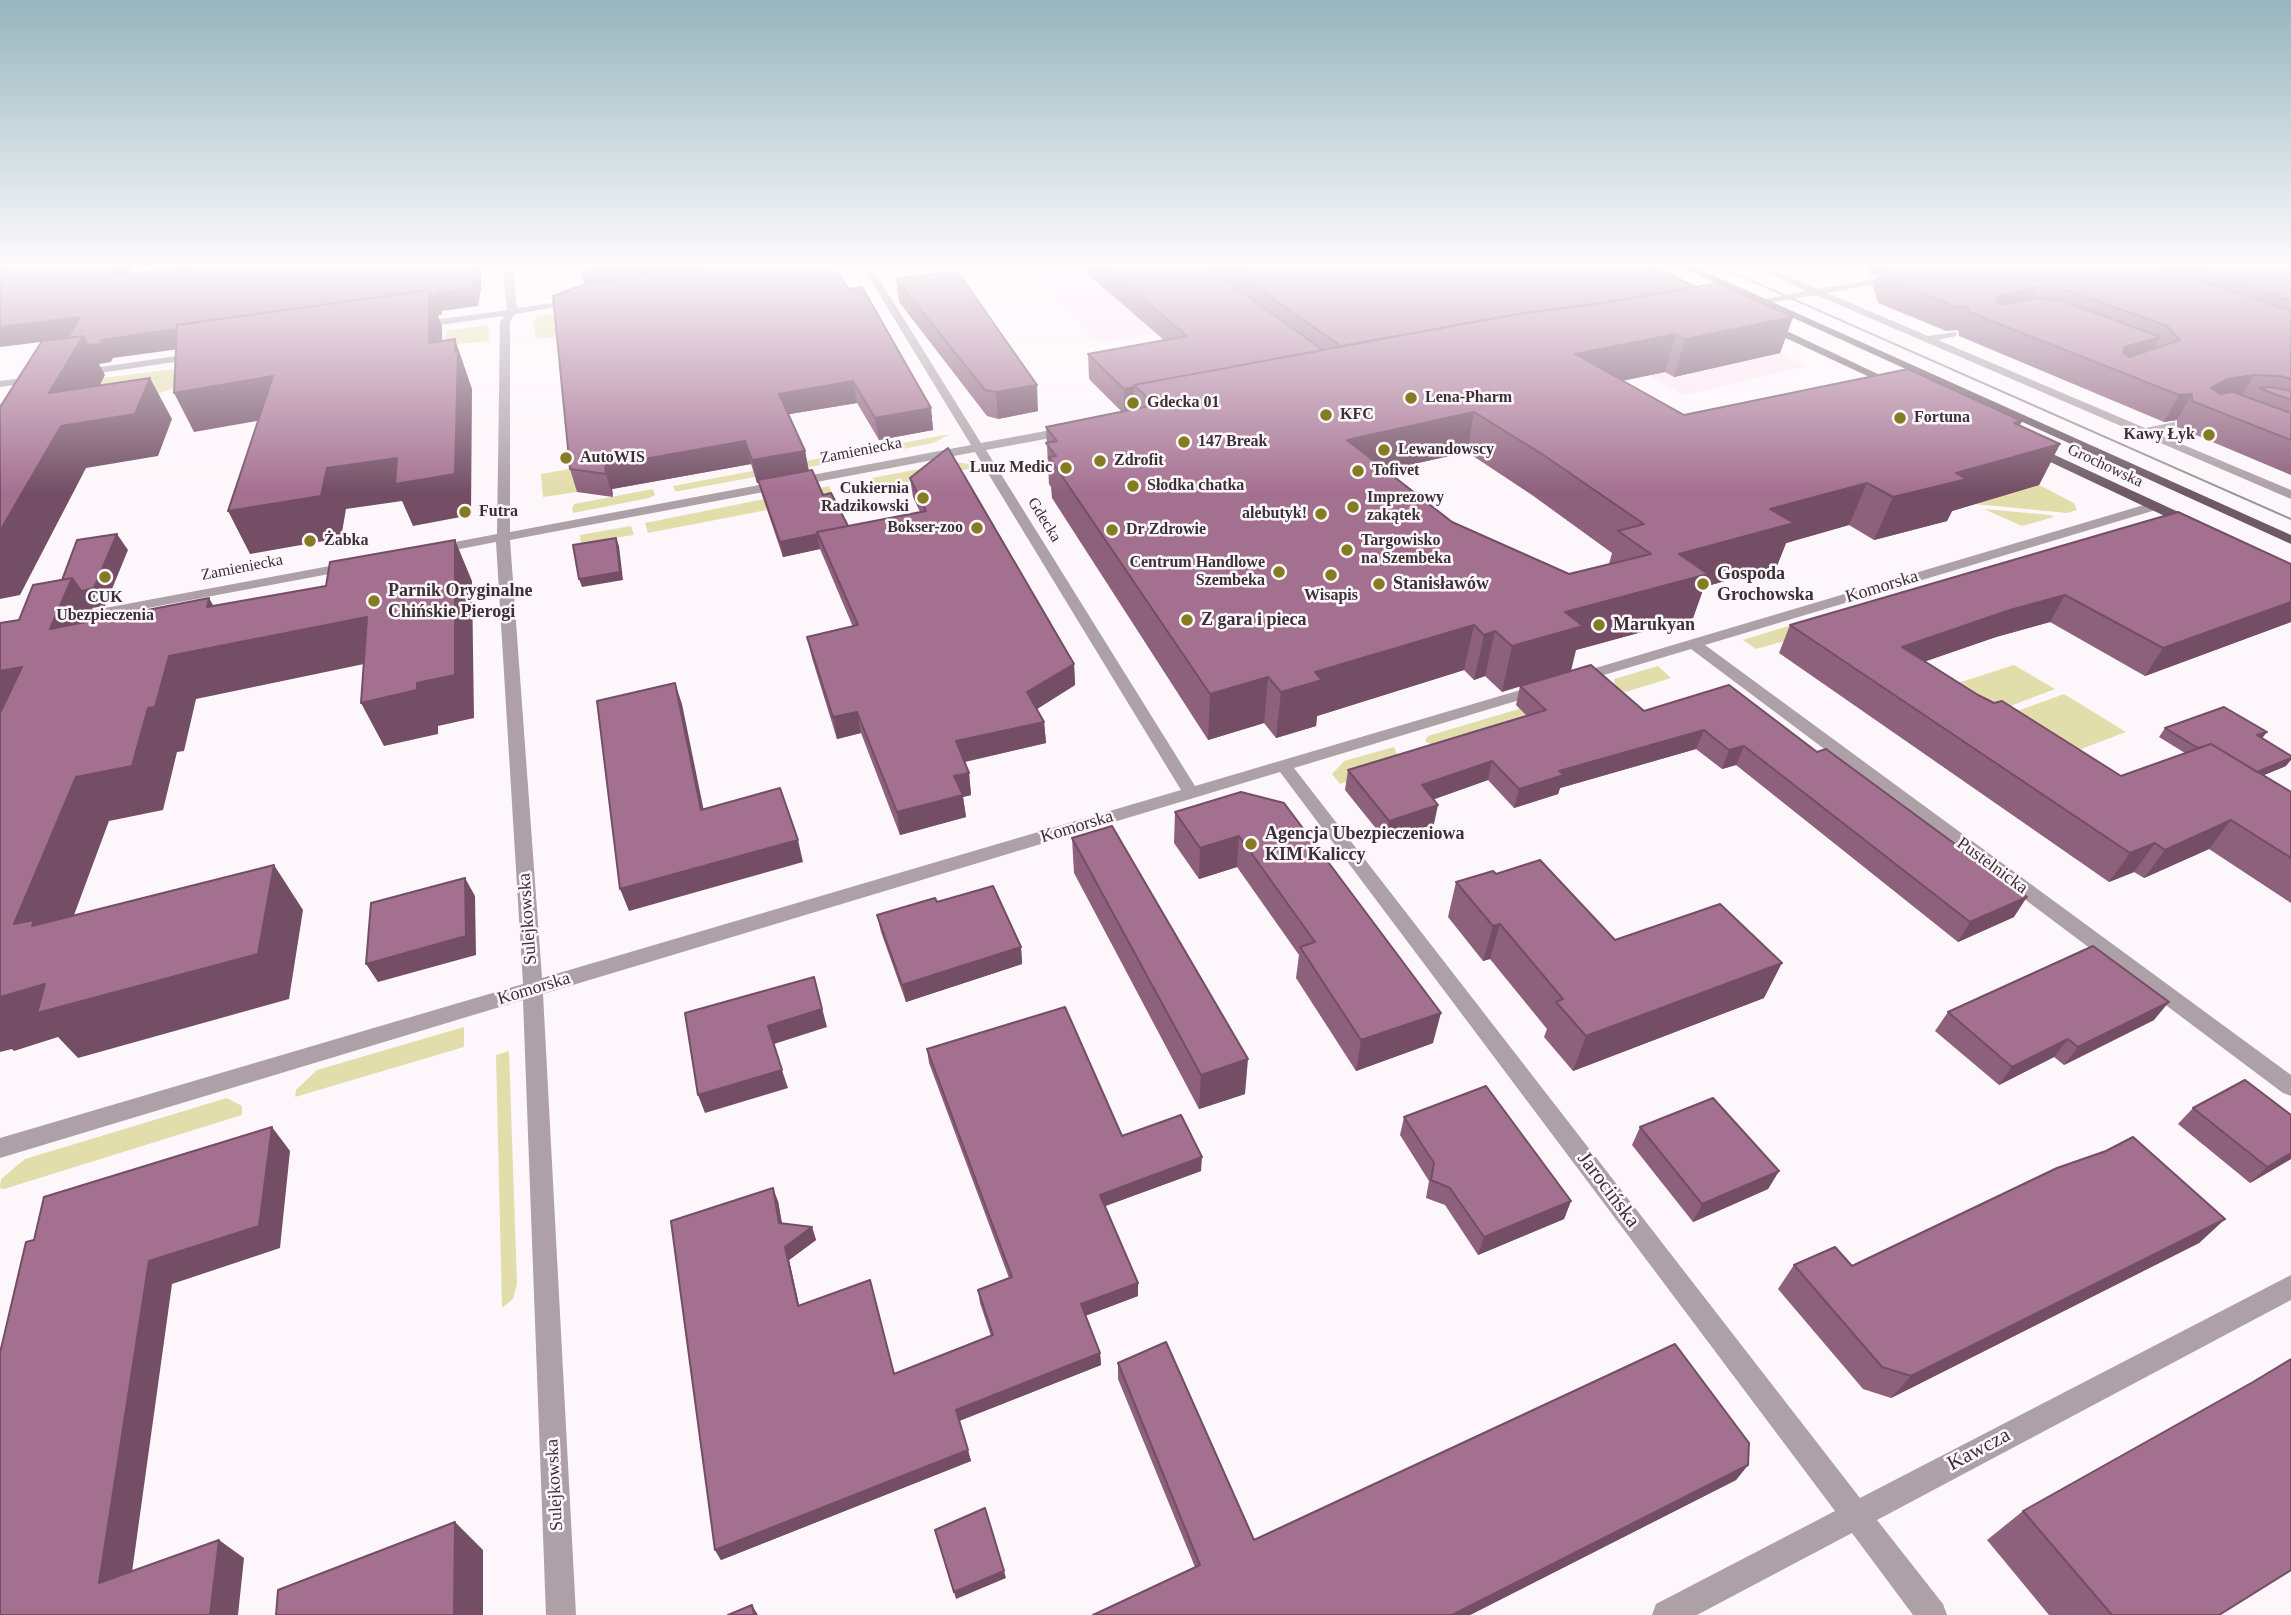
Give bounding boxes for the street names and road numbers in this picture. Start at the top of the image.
street label: Zamieniecka [819,434,903,468]
street label: Grochowska [2064,440,2146,492]
street label: Gdecka [1023,494,1065,546]
street label: Zamieniecka [200,551,284,585]
street label: Komorska [1843,566,1921,608]
street label: Komorska [1038,806,1116,848]
street label: Pustelnicka [1952,833,2032,899]
street label: Sulejkowska [514,872,542,966]
street label: Komorska [495,968,573,1010]
street label: Jarocińska [1571,1147,1645,1233]
street label: Kawcza [1943,1423,2015,1477]
street label: Sulejkowska [542,1439,568,1531]

